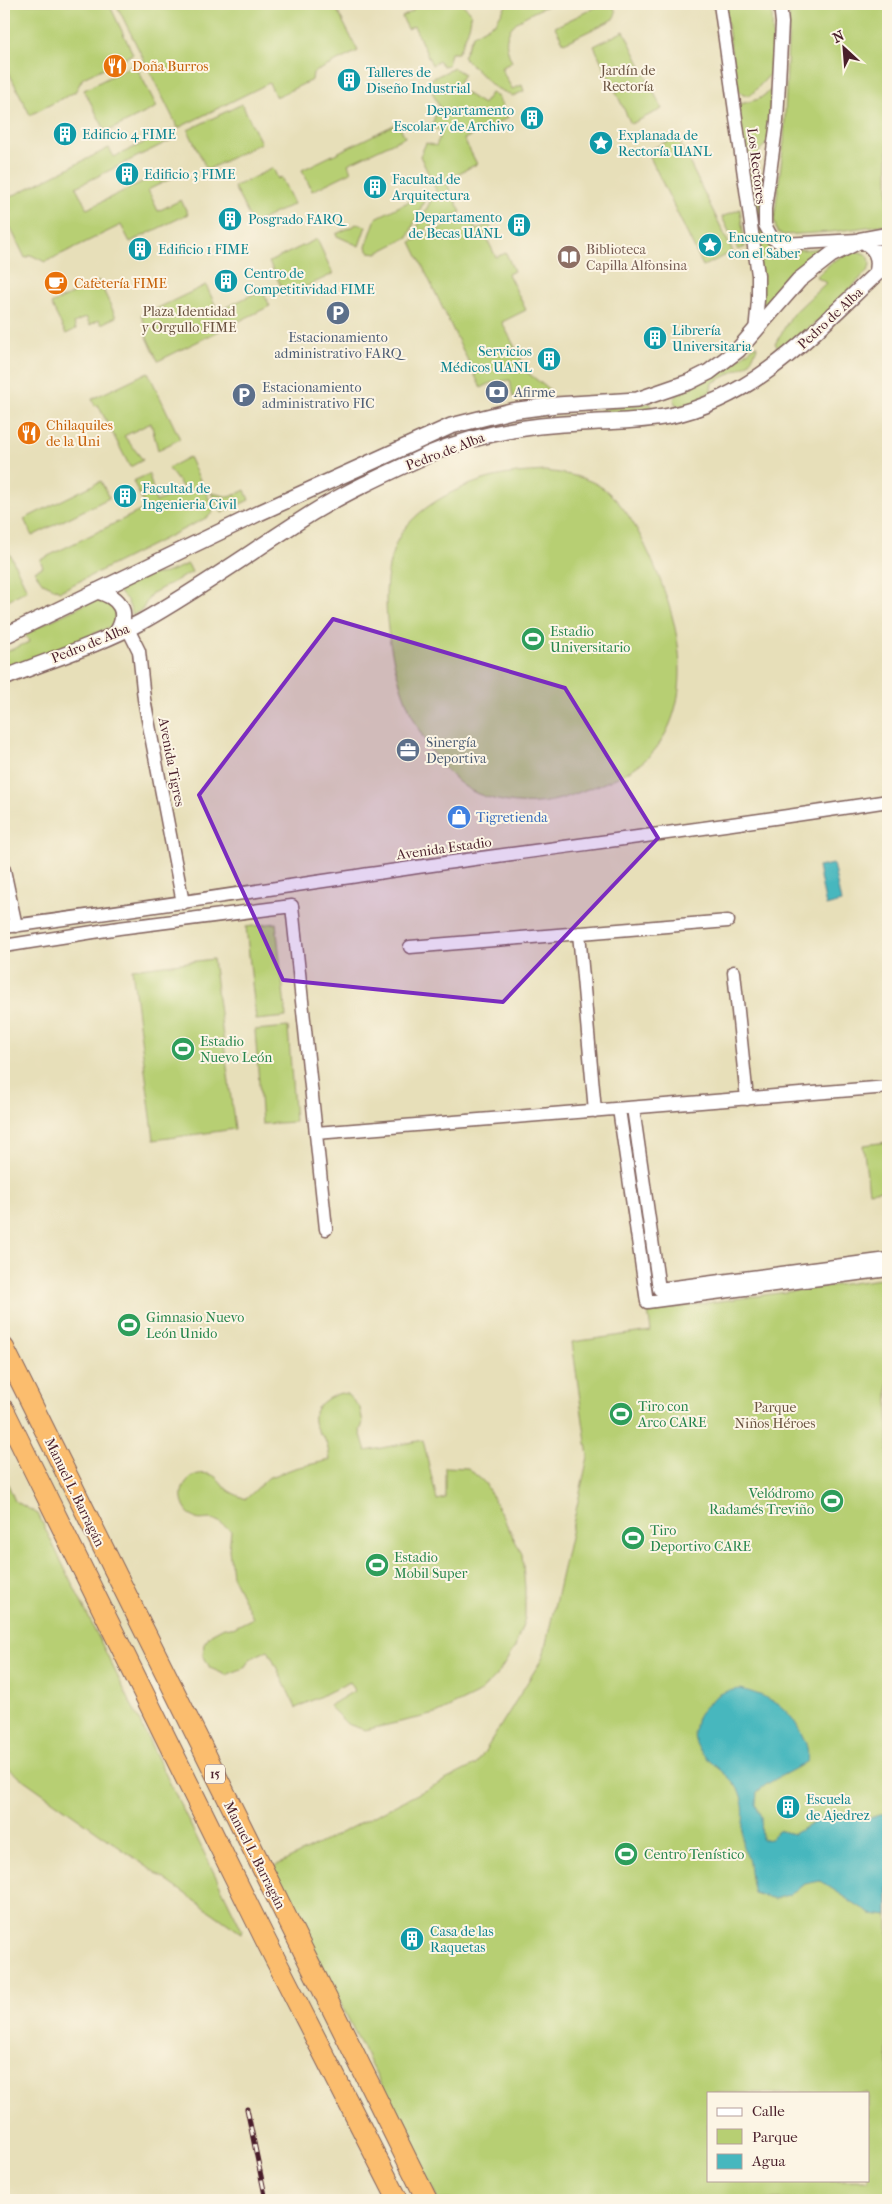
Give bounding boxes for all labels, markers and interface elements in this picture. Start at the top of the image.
north arrow [820,22,870,72]
text: N [830,27,847,47]
restaurant icon: Doña Burros [102,53,128,79]
place label: Doña Burros [132,58,208,75]
park label: Jardín de Rectoría [600,62,655,95]
place label: Talleres de Diseño Industrial [366,64,471,97]
building icon: Talleres de Diseño Industrial [336,67,362,93]
place label: Departamento Escolar y de Archivo [393,102,514,135]
building icon: Departamento Escolar y de Archivo [519,105,545,131]
building icon: Edificio 4 FIME [52,121,78,147]
place label: Edificio 4 FIME [82,126,176,143]
place label: Explanada de Rectoría UANL [618,127,712,160]
street label: Los Rectores [743,127,770,205]
place icon: Explanada de Rectoría UANL [588,130,614,156]
building icon: Edificio 3 FIME [114,161,140,187]
place label: Edificio 3 FIME [144,166,236,183]
place label: Facultad de Arquitectura [391,171,470,204]
building icon: Facultad de Arquitectura [362,174,388,200]
building icon: Posgrado FARQ [217,206,243,232]
place label: Departamento de Becas UANL [409,209,503,242]
place label: Posgrado FARQ [248,211,348,228]
building icon: Departamento de Becas UANL [506,212,532,238]
place label: Encuentro con el Saber [728,229,800,262]
place icon: Encuentro con el Saber [697,232,723,258]
building icon: Edificio 1 FIME [127,236,153,262]
place label: Edificio 1 FIME [158,241,249,258]
place label: Biblioteca Capilla Alfonsina [586,241,688,274]
library icon: Biblioteca Capilla Alfonsina [556,244,582,270]
place label: Centro de Competitividad FIME [244,265,375,298]
building icon: Centro de Competitividad FIME [213,268,239,294]
cafe icon: Cafetería FIME [43,270,69,296]
place label: Cafetería FIME [74,275,167,292]
street label: Pedro de Alba [794,284,867,353]
parking icon: Estacionamiento administrativo FARQ [325,300,351,326]
park label: Plaza Identidad y Orgullo FIME [141,303,237,336]
place label: Librería Universitaria [672,322,752,355]
building icon: Librería Universitaria [642,325,668,351]
place label: Estacionamiento administrativo FARQ [274,329,407,362]
place label: Servicios Médicos UANL [440,343,533,376]
building icon: Servicios Médicos UANL [536,346,562,372]
place label: Estacionamiento administrativo FIC [262,379,375,412]
bank icon: Afirme [484,379,510,405]
parking icon: Estacionamiento administrativo FIC [231,382,257,408]
place label: Afirme [513,384,555,401]
place label: Chilaquiles de la Uni [46,417,113,450]
restaurant icon: Chilaquiles de la Uni [16,420,42,446]
street label: Pedro de Alba [403,428,487,474]
place label: Facultad de Ingenieria Civil [142,480,237,513]
building icon: Facultad de Ingenieria Civil [112,483,138,509]
street label: Pedro de Alba [49,620,132,667]
place label: Estadio Universitario [550,623,630,656]
sports icon: Estadio Universitario [520,626,546,652]
street label: Avenida Tigres [154,715,188,808]
place label: Sinergía Deportiva [426,734,487,767]
office icon: Sinergía Deportiva [395,737,421,763]
shop icon: Tigretienda [446,804,472,830]
place label: Tigretienda [476,809,548,826]
street label: Avenida Estadio [395,833,493,864]
place label: Estadio Nuevo León [200,1033,272,1066]
sports icon: Estadio Nuevo León [170,1036,196,1062]
place label: Gimnasio Nuevo León Unido [146,1309,244,1342]
sports icon: Gimnasio Nuevo León Unido [116,1312,142,1338]
place label: Tiro con Arco CARE [637,1398,707,1431]
park label: Parque Niños Héroes [735,1399,815,1432]
sports icon: Tiro con Arco CARE [608,1401,634,1427]
street label: Manuel L. Barragán [41,1435,108,1549]
place label: Velódromo Radamés Treviño [709,1485,814,1518]
sports icon: Velódromo Radamés Treviño [819,1488,845,1514]
place label: Tiro Deportivo CARE [650,1522,752,1555]
sports icon: Tiro Deportivo CARE [620,1525,646,1551]
place label: Estadio Mobil Super [394,1549,468,1582]
sports icon: Estadio Mobil Super [364,1552,390,1578]
road number: 15 [205,1765,225,1784]
place label: Escuela de Ajedrez [806,1791,870,1824]
building icon: Escuela de Ajedrez [775,1794,801,1820]
street label: Manuel L. Barragán [220,1798,289,1912]
sports icon: Centro Tenístico [613,1841,639,1867]
place label: Centro Tenístico [644,1846,744,1863]
place label: Casa de las Raquetas [430,1923,494,1956]
building icon: Casa de las Raquetas [399,1926,425,1952]
legend [707,2092,870,2182]
text: Calle [752,2102,785,2120]
text: Parque [752,2128,798,2146]
text: Agua [751,2152,786,2170]

